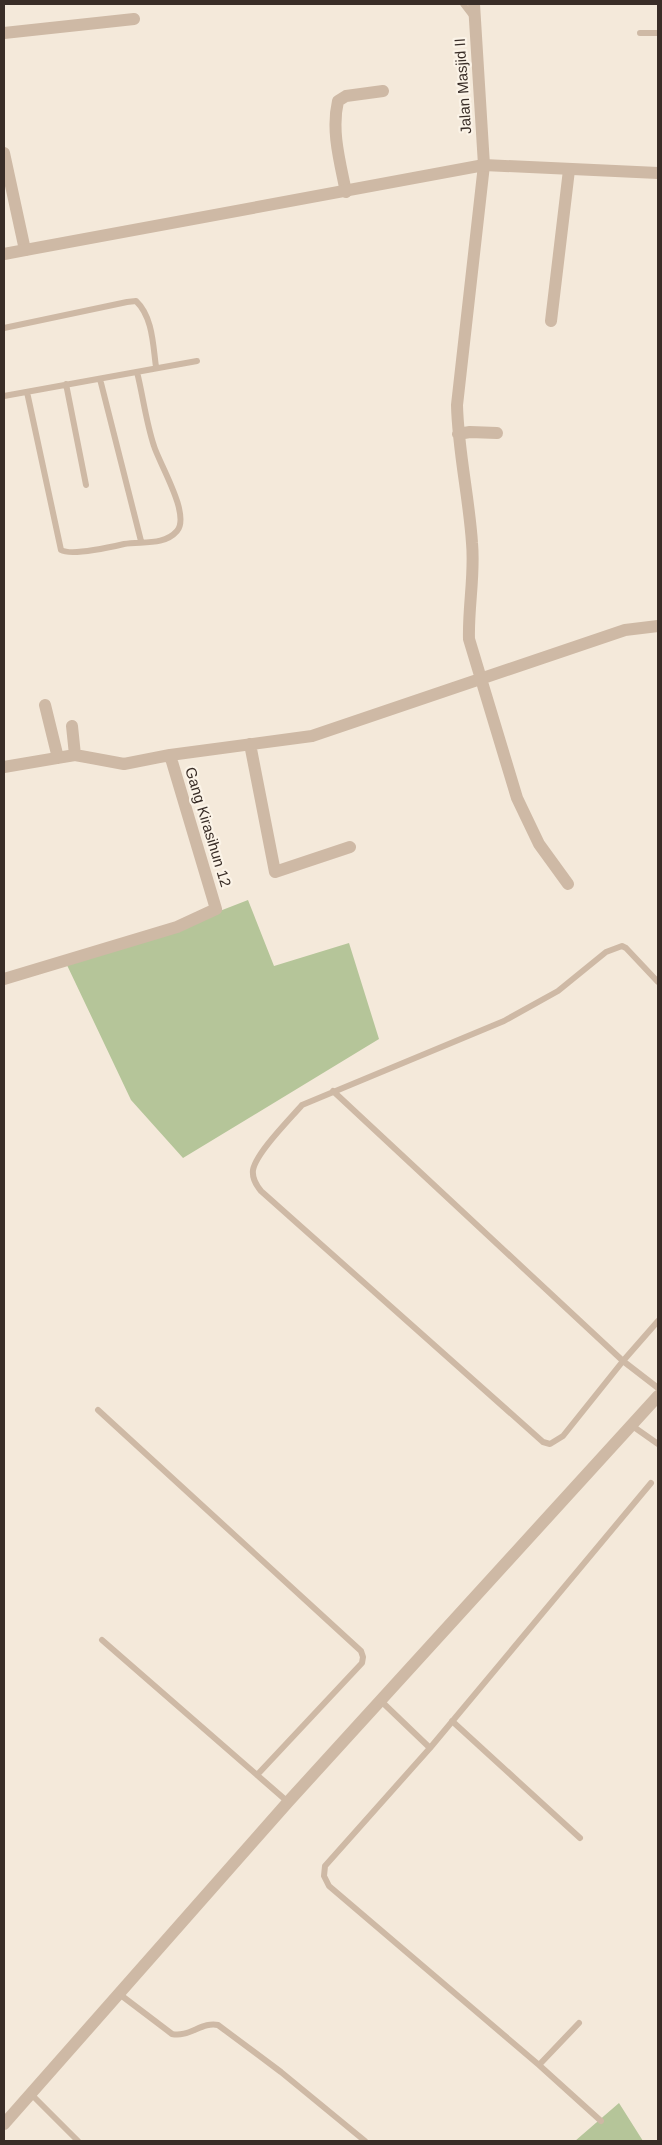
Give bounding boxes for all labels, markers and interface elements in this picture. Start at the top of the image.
street label: Jalan Masjid II [451,38,474,134]
street label: Gang Kirasihun 12 [182,765,235,889]

